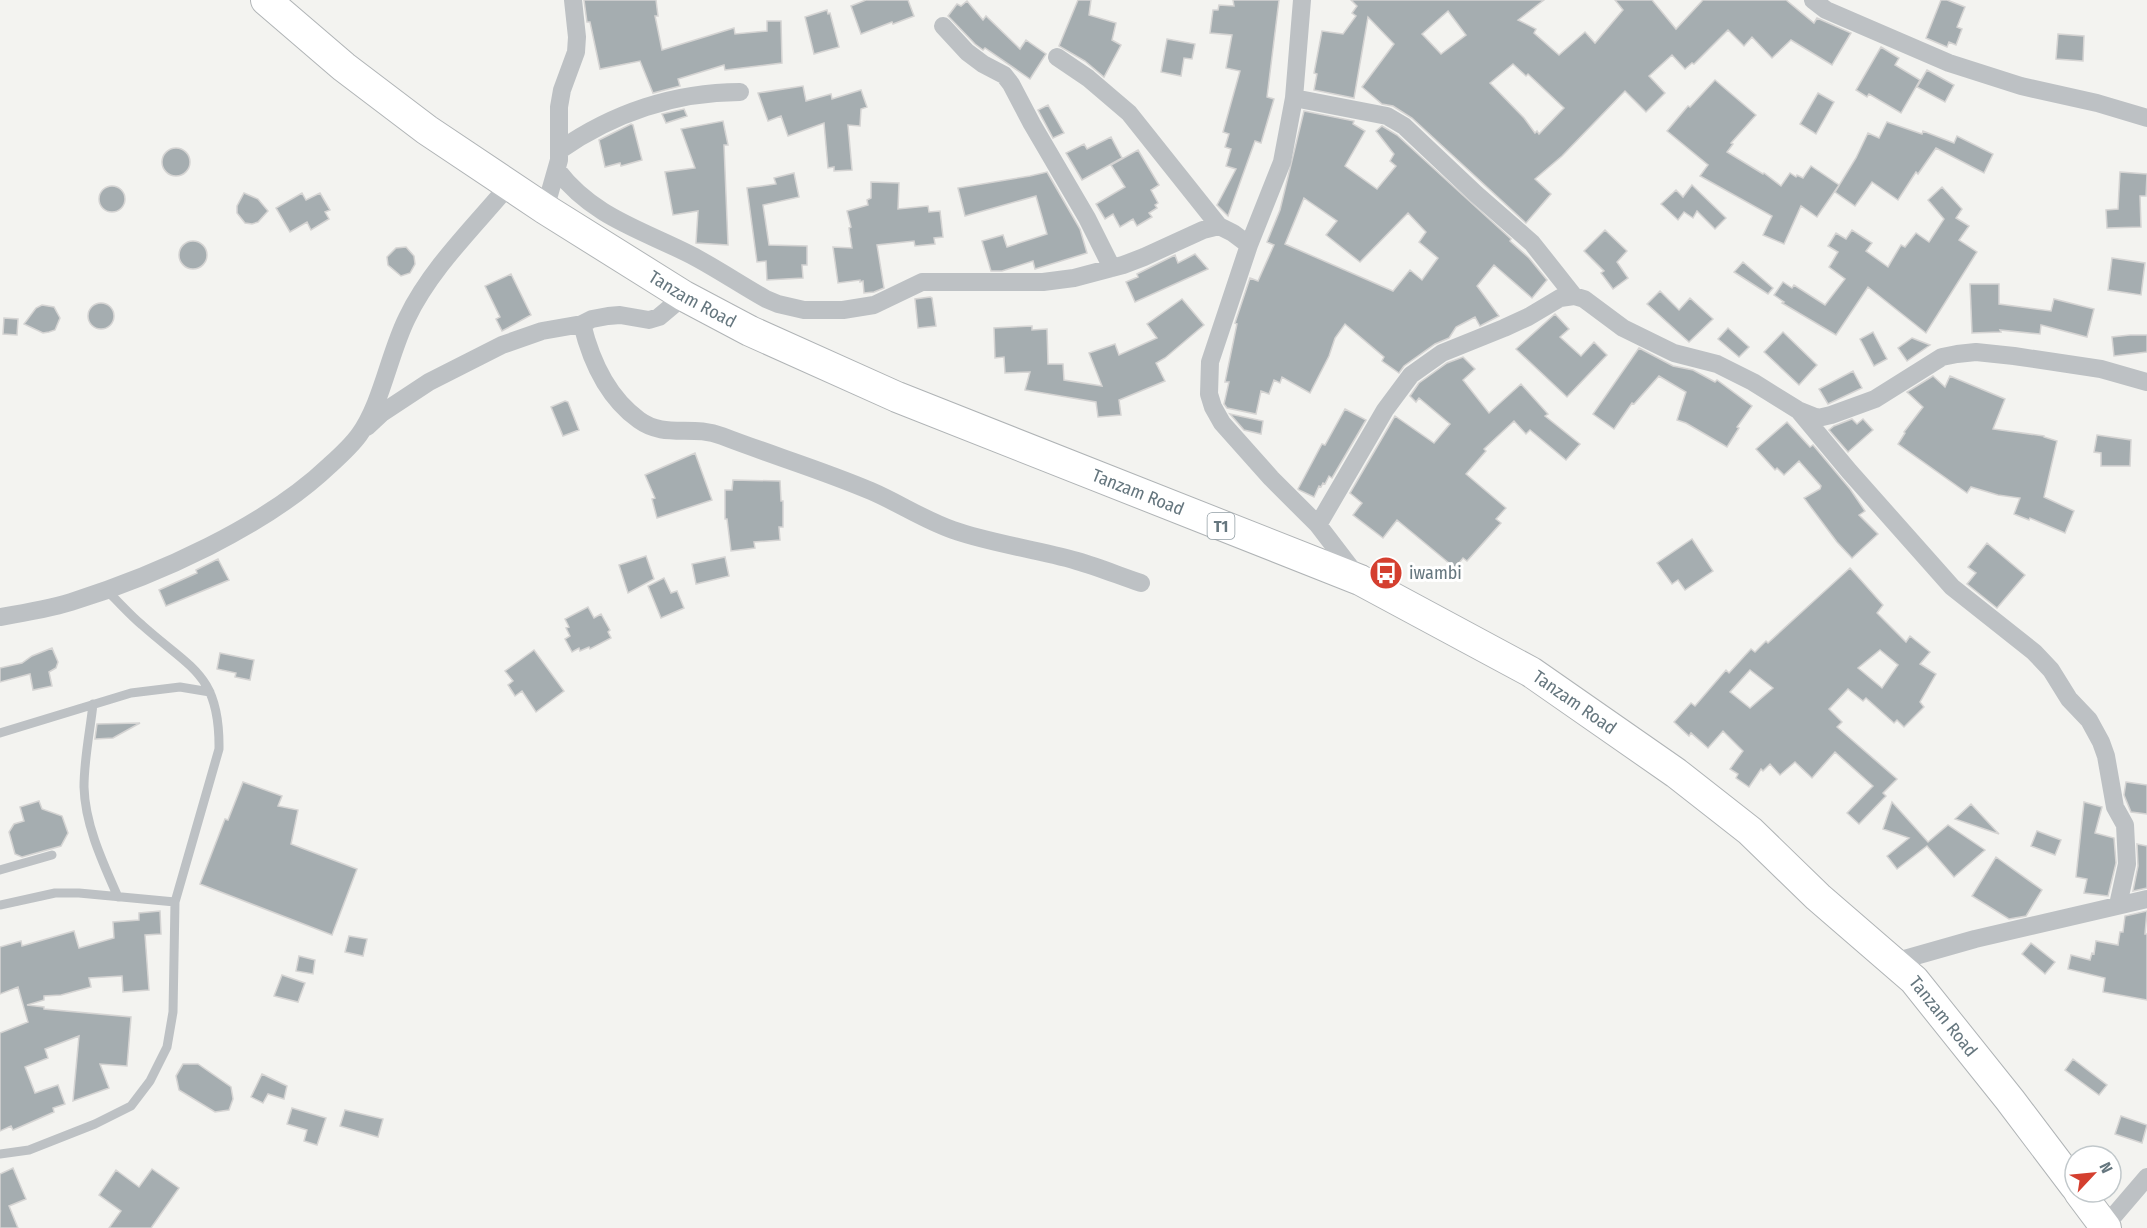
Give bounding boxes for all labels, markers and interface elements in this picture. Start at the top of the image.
street label: Tanzam Road [645,266,740,333]
street label: Tanzam Road [1089,464,1187,520]
road number: T1 [1208,513,1234,539]
bus stop icon: iwambi [1368,555,1404,591]
place label: iwambi [1409,562,1462,584]
street label: Tanzam Road [1529,666,1621,739]
street label: Tanzam Road [1904,972,1982,1061]
north arrow [2063,1144,2123,1204]
text: N [2095,1159,2117,1176]

